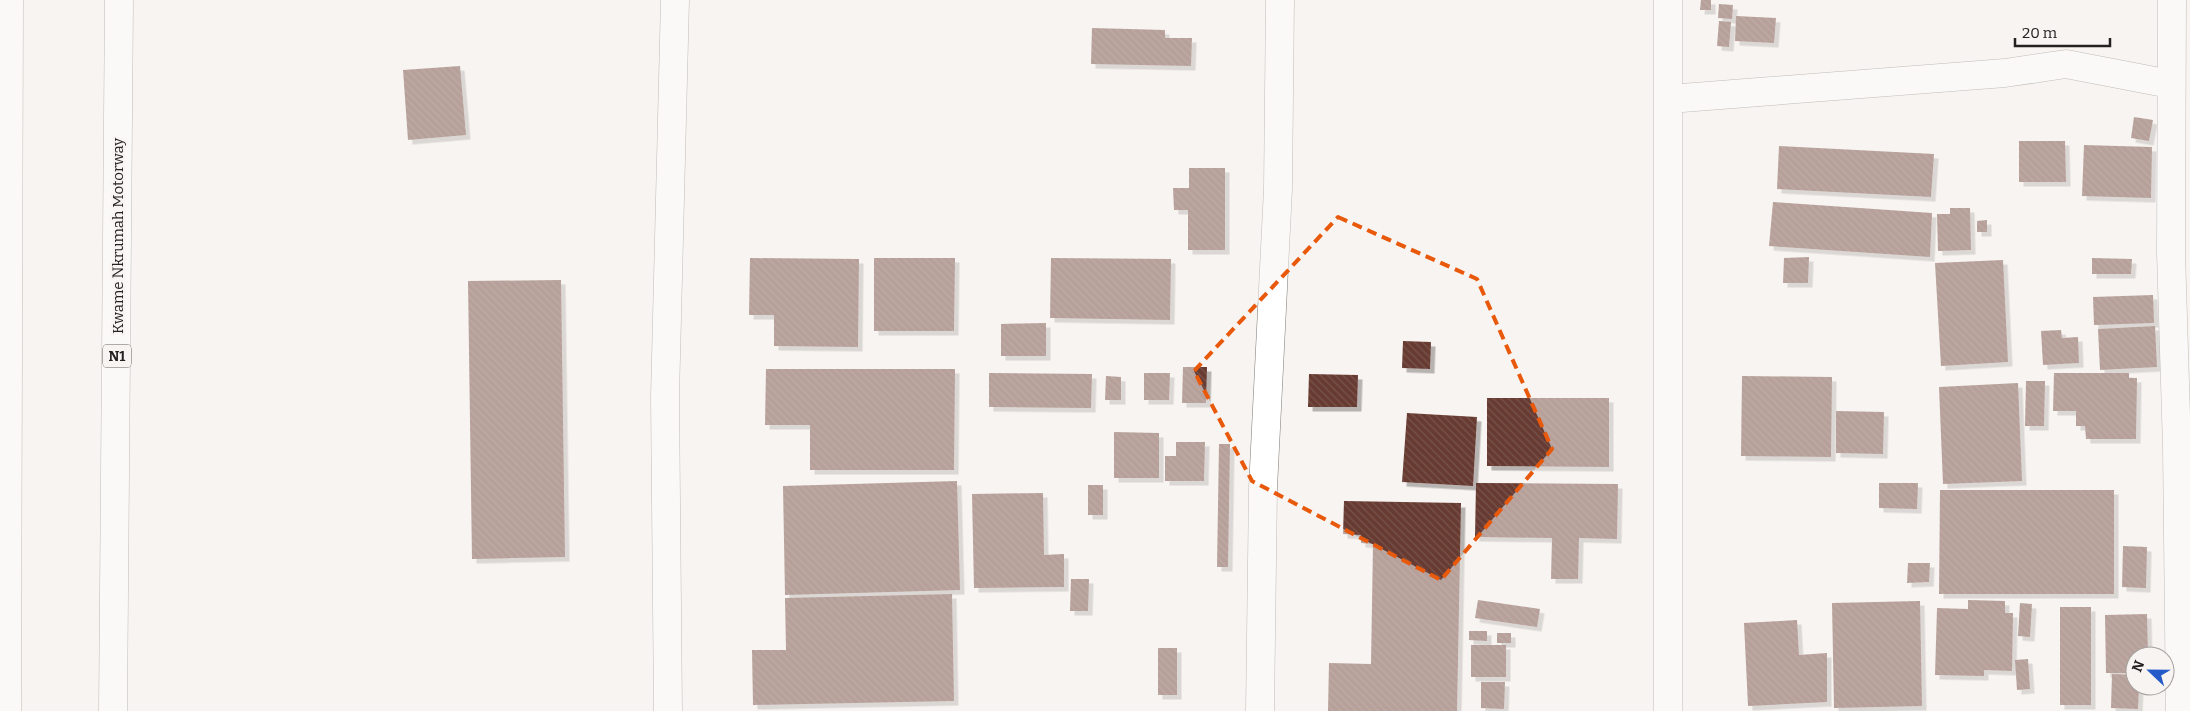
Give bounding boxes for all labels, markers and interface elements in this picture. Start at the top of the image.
scale bar [2015,15,2110,47]
text: 20 m [2022,24,2058,42]
street label: Kwame Nkrumah Motorway [109,138,127,334]
road number: N1 [103,344,131,368]
north arrow [2125,646,2175,696]
text: N [2129,658,2148,675]

